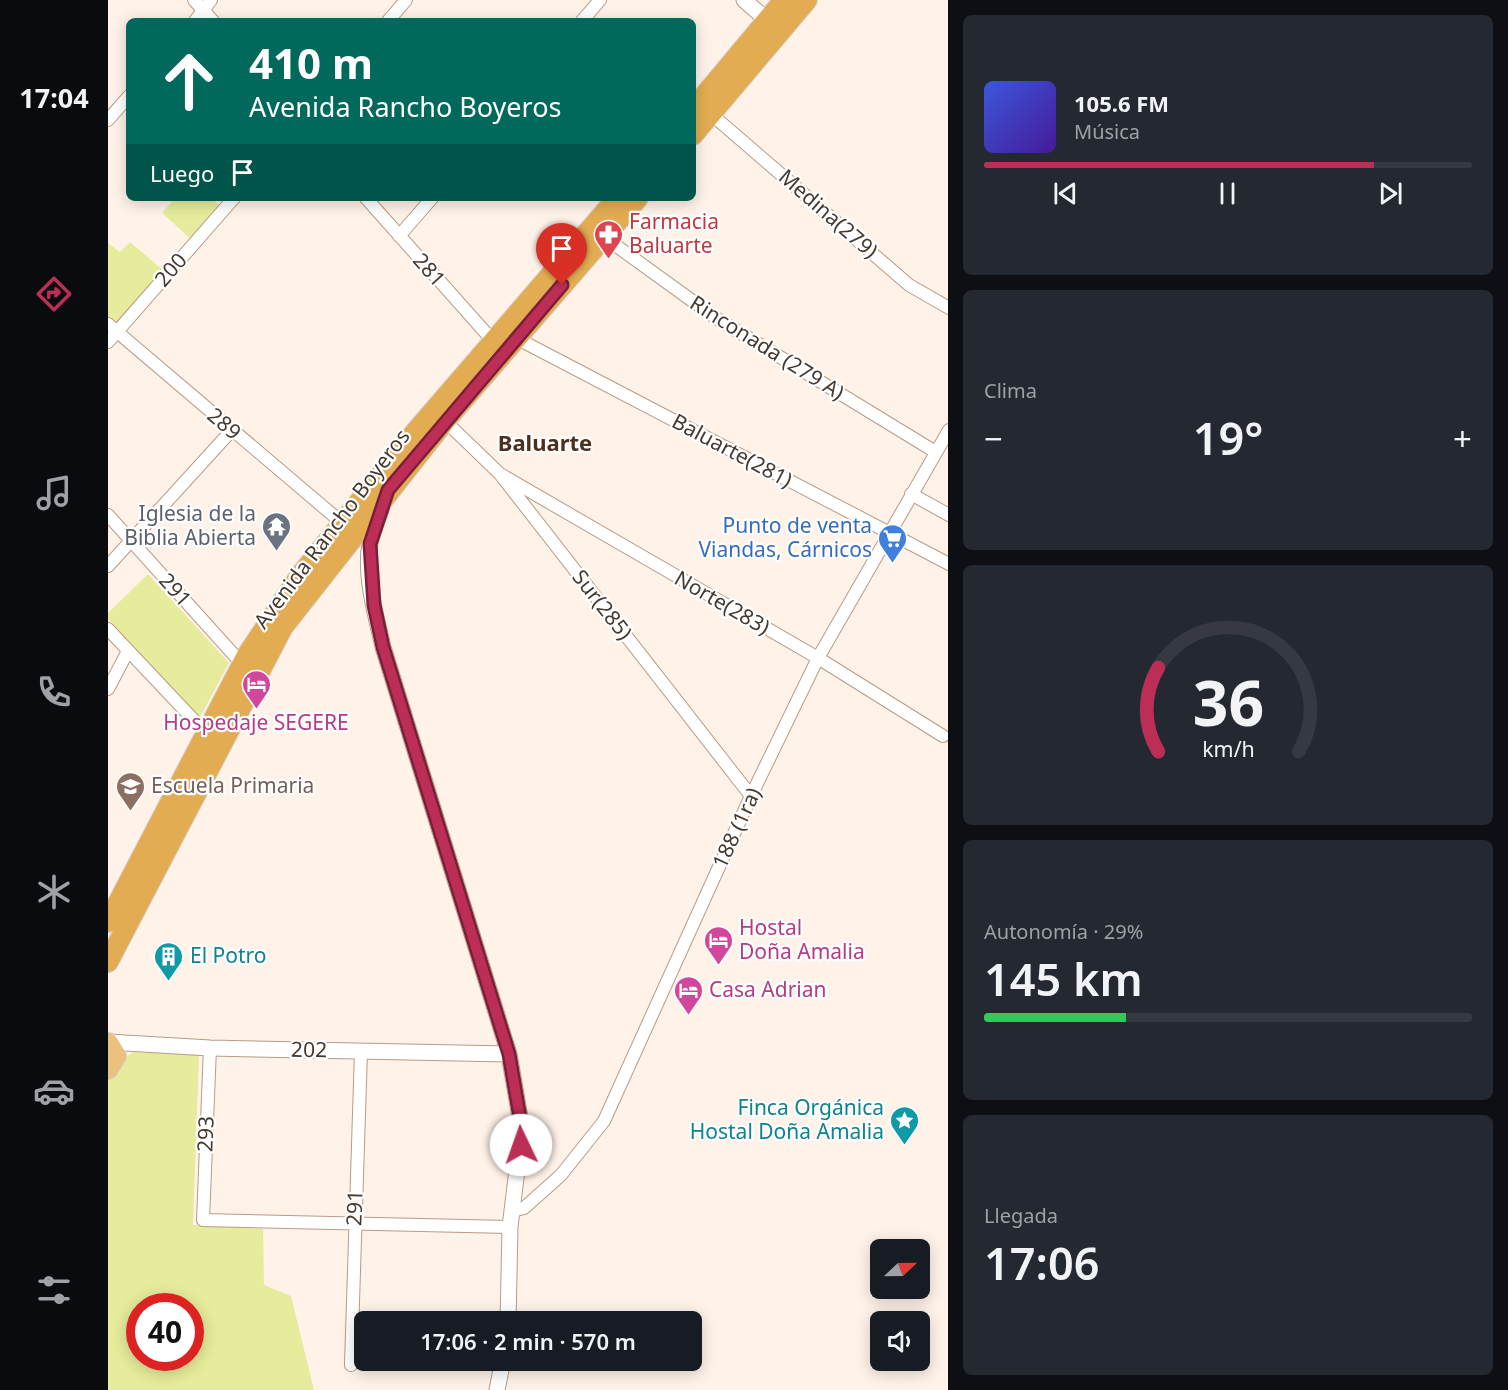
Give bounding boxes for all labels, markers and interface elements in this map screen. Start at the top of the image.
text: 410 m [249,34,373,91]
icon: ahead [150,42,228,120]
text: 17:04 [19,79,89,116]
text: Avenida Rancho Boyeros [249,88,561,125]
text: 105.6 FM [1074,88,1169,118]
text: Música [1074,118,1140,145]
icon: arrive [226,156,259,189]
text: Luego [150,158,214,188]
street label: Medina(279) [773,162,884,264]
icon: previous [1049,177,1082,210]
icon: pause [1211,177,1244,210]
icon: next [1374,177,1407,210]
place label: Farmacia Baluarte [629,207,719,259]
pharmacy icon: Farmacia Baluarte [592,218,624,260]
pin [536,223,587,285]
icon: arrive [545,232,578,265]
street label: 200 [148,247,193,292]
street label: 281 [407,247,452,292]
icon: directions [33,273,75,315]
street label: Rinconada (279 A) [685,288,850,406]
text: Clima [984,377,1037,404]
street label: 289 [202,401,247,446]
street label: Baluarte(281) [667,407,797,494]
text: 19° [1193,407,1263,468]
text: − [984,416,1003,461]
text: + [1453,416,1472,461]
street label: Avenida Rancho Boyeros [247,423,416,634]
district label: Baluarte [498,427,592,457]
icon: music [33,472,75,514]
place label: Iglesia de la Biblia Abierta [124,499,256,551]
temple icon: Iglesia de la Biblia Abierta [261,510,293,552]
place label: Punto de venta Viandas, Cárnicos [698,511,872,563]
supermarket icon: Punto de venta Viandas, Cárnicos [877,522,909,564]
street label: Sur(285) [567,564,639,645]
street label: Norte(283) [670,564,775,641]
street label: 291 [153,567,198,612]
text: 36 [1192,659,1264,744]
hotel icon: Hospedaje SEGERE [240,668,272,710]
icon: phone [33,671,75,713]
place label: Hospedaje SEGERE [163,708,349,736]
text: km/h [1202,734,1254,763]
school or university icon: Escuela Primaria [114,770,146,812]
place label: Escuela Primaria [151,771,314,799]
street label: 188 (1ra) [705,783,767,873]
icon: climate [33,871,75,913]
place label: Hostal Doña Amalia [739,913,865,965]
text: Autonomía · 29% [984,918,1143,945]
hotel icon: Hostal Doña Amalia [702,924,734,966]
building icon: El Potro [153,940,185,982]
place label: El Potro [190,941,267,969]
text: 145 km [984,948,1143,1009]
hotel icon: Casa Adrian [672,974,704,1016]
place label: Casa Adrian [709,975,827,1003]
street label: 202 [291,1035,327,1063]
icon: car [33,1070,75,1112]
place label: Finca Orgánica Hostal Doña Amalia [690,1093,884,1145]
place icon: Finca Orgánica Hostal Doña Amalia [889,1104,921,1146]
position arrow [489,1113,553,1177]
street label: 293 [190,1115,220,1152]
street label: 291 [339,1189,369,1226]
text: Llegada [984,1202,1058,1229]
text: 17:06 [984,1232,1099,1293]
north arrow [870,1239,930,1299]
map controls [870,1239,930,1371]
icon: filters [33,1269,75,1311]
speed limit sign: 40 [126,1293,204,1371]
button: sound [870,1311,930,1371]
text: 17:06 · 2 min · 570 m [420,1326,636,1356]

